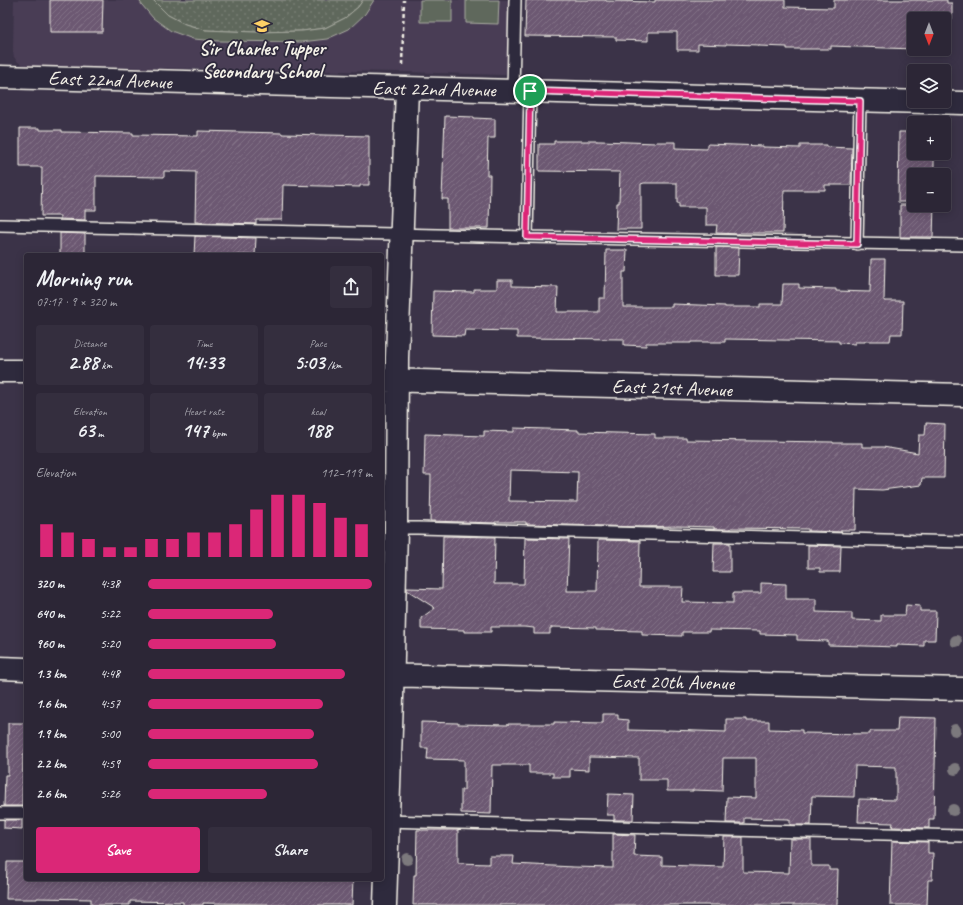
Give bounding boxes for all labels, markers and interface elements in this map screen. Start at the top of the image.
north arrow [907,12,951,56]
map controls [907,12,951,212]
school or university icon: Sir Charles Tupper Secondary School [253,17,271,35]
place label: Sir Charles Tupper Secondary School [199,36,328,85]
button: layers [907,64,951,108]
street label: East 22nd Avenue [48,65,174,95]
pin [513,74,547,108]
street label: East 22nd Avenue [372,75,497,103]
icon: arrive [519,80,541,102]
button: + [907,116,951,160]
button: − [907,168,951,212]
text: Morning run [36,265,132,293]
button: share [330,266,372,308]
text: 07:17 · 9 × 320 m [36,294,117,310]
text: Distance [74,336,106,350]
text: Time [196,336,212,350]
text: Pace [310,336,326,350]
text: 2.88 [68,350,99,375]
text: 14:33 [184,350,224,375]
text: 5:03 [294,350,325,375]
text: km [99,358,112,372]
text: /km [325,358,342,372]
street label: East 21st Avenue [612,373,734,403]
text: Elevation [73,404,107,418]
text: Heart rate [184,404,224,418]
text: kcal [311,404,325,418]
text: 63 [76,418,95,443]
text: 147 [182,418,209,443]
text: 188 [305,418,332,443]
text: m [95,426,104,440]
text: bpm [209,426,226,440]
text: Elevation [36,465,76,481]
text: 112–119 m [321,465,372,481]
text: 320 m [36,576,64,592]
text: 4:38 [100,576,120,592]
text: 640 m [36,606,64,622]
text: 5:22 [100,606,120,622]
text: 960 m [36,636,64,652]
text: 5:20 [100,636,120,652]
text: 1.3 km [36,666,66,682]
text: 4:48 [100,666,120,682]
street label: East 20th Avenue [612,668,736,696]
text: 1.6 km [36,696,67,712]
text: 4:57 [100,696,120,712]
text: 1.9 km [36,726,66,742]
text: 5:00 [100,726,120,742]
text: 2.2 km [36,756,66,772]
text: 4:59 [100,756,120,772]
text: 2.6 km [36,786,67,802]
text: 5:26 [100,786,120,802]
button: Save [36,827,200,873]
button: Share [208,827,372,873]

